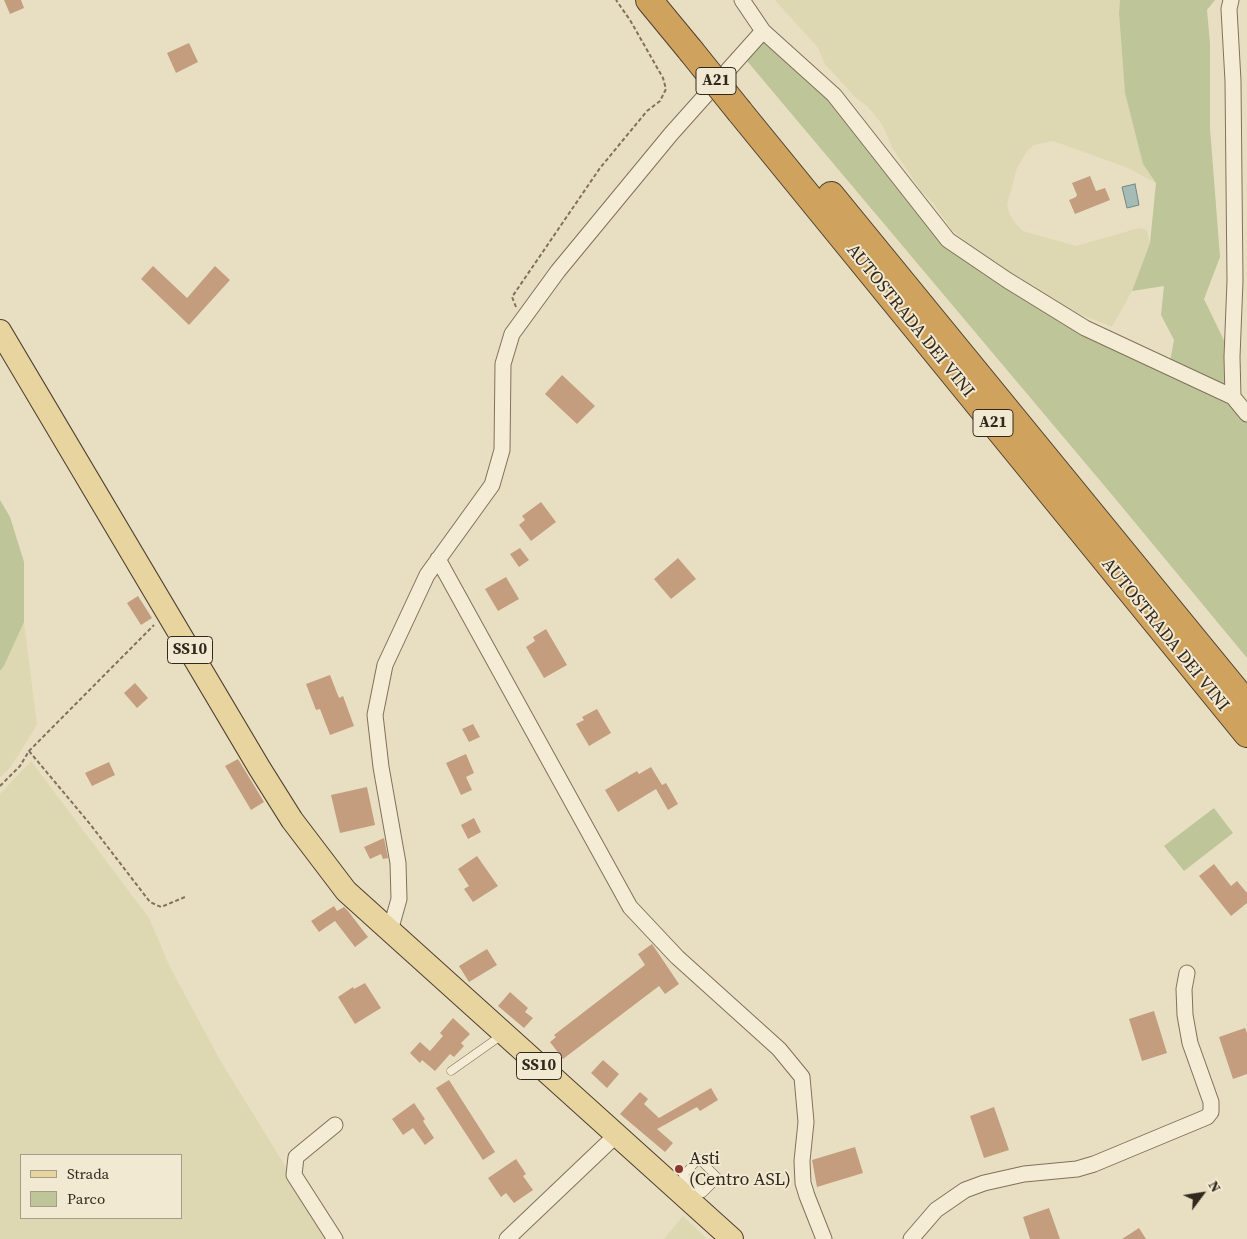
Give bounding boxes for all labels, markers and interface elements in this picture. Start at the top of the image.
road number: A21 [696,68,736,94]
street label: AUTOSTRADA DEI VINI [842,240,978,402]
road number: A21 [973,409,1013,436]
street label: AUTOSTRADA DEI VINI [1097,554,1233,716]
road number: SS10 [168,636,212,664]
road number: SS10 [516,1052,562,1080]
place label: Asti (Centro ASL) [689,1148,791,1190]
legend [20,1154,182,1219]
text: Strada [67,1163,109,1184]
marker: Asti (Centro ASL) [673,1163,685,1175]
north arrow [1177,1169,1227,1219]
text: N [1204,1177,1226,1196]
text: Parco [67,1188,105,1209]

